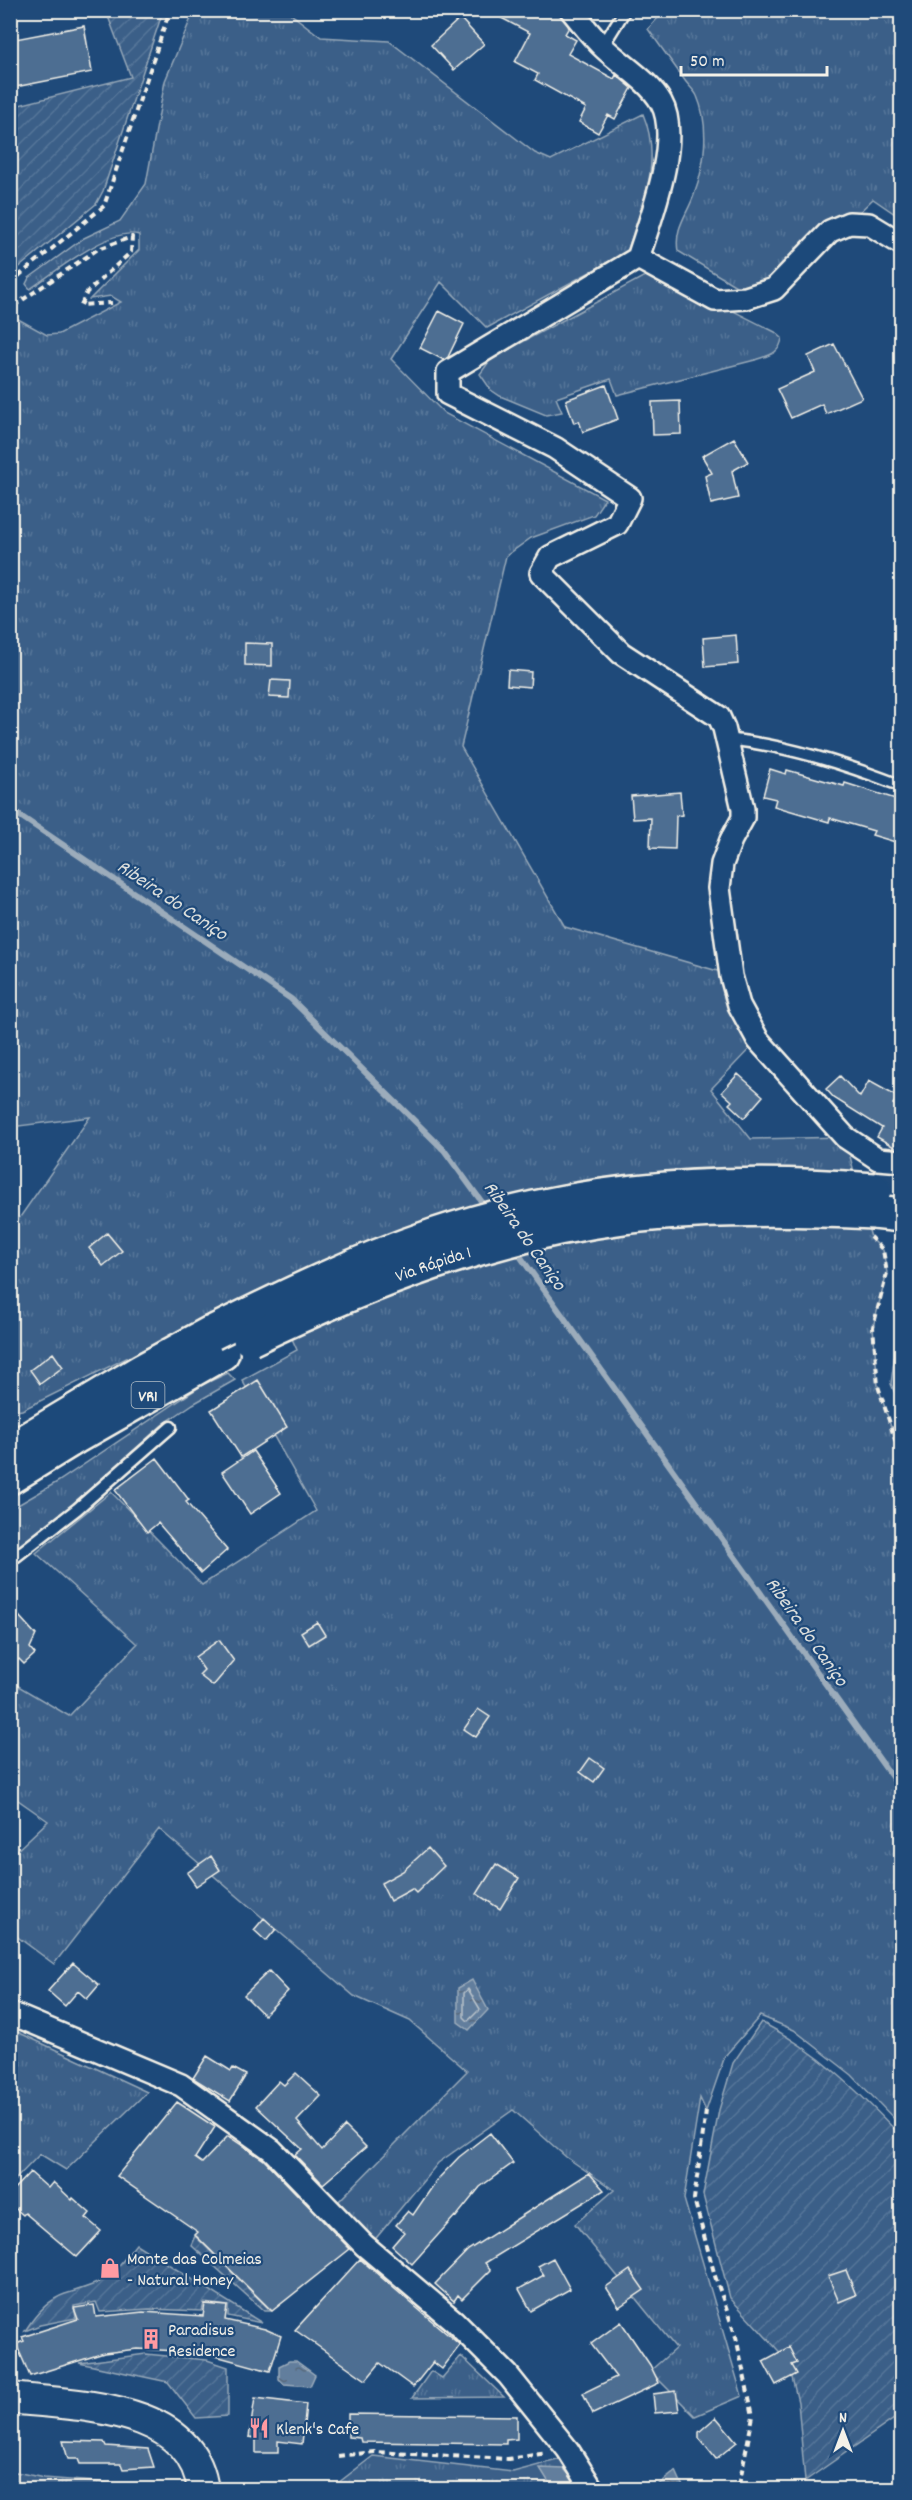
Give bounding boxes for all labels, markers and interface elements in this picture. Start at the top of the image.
scale bar [681,39,826,77]
text: 50 m [690,50,725,75]
water label: Ribeira do Caniço [110,854,233,949]
water label: Ribeira do Caniço [475,1176,572,1298]
street label: Via Rápida 1 [392,1241,475,1290]
road number: VR1 [132,1382,164,1408]
water label: Ribeira do Caniço [757,1572,854,1694]
place label: Monte das Colmeias - Natural Honey [127,2248,262,2294]
shop icon: Monte das Colmeias - Natural Honey [98,2256,122,2280]
place label: Paradisus Residence [168,2319,235,2365]
building icon: Paradisus Residence [139,2327,163,2351]
north arrow [813,2401,873,2461]
text: N [839,2407,847,2430]
restaurant icon: Klenk's Cafe [247,2416,271,2440]
place label: Klenk's Cafe [276,2418,359,2443]

